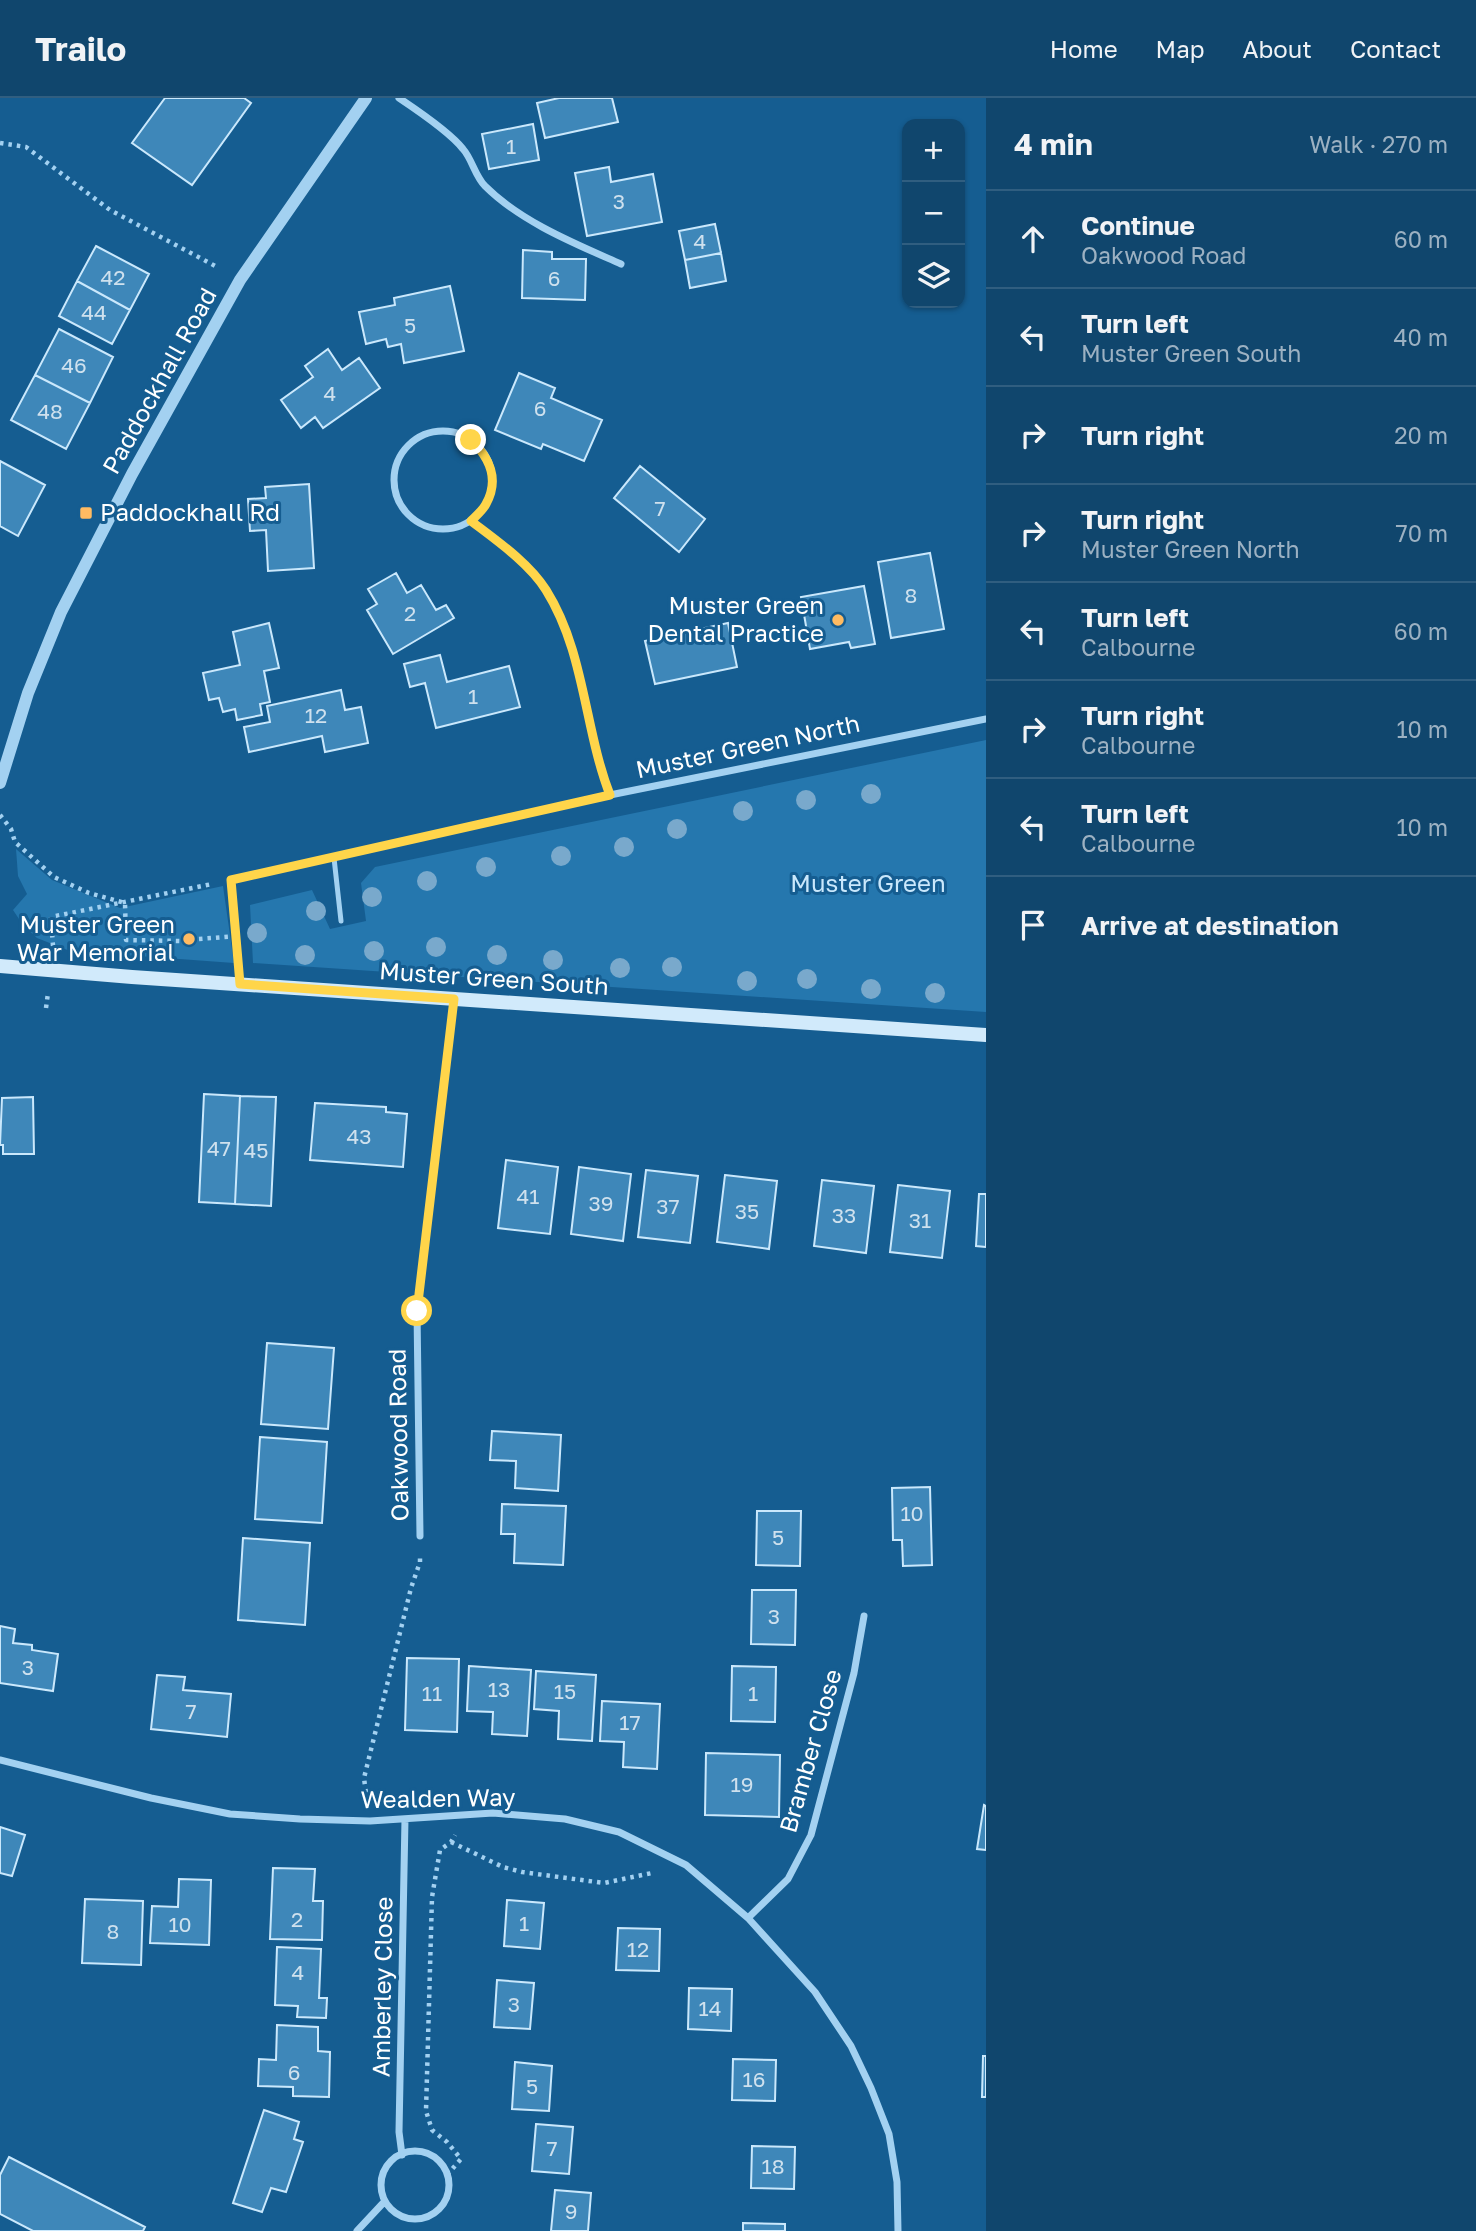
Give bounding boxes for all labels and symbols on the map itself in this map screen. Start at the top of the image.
house number: 1 [506,133,516,159]
house number: 3 [613,188,625,214]
house number: 4 [694,228,706,254]
house number: 42 [101,264,126,290]
house number: 6 [548,265,560,291]
street label: Paddockhall Road [96,282,222,478]
house number: 44 [81,299,107,325]
house number: 5 [404,312,416,338]
house number: 46 [61,352,87,378]
house number: 4 [324,380,336,406]
house number: 6 [534,395,546,421]
house number: 48 [37,398,63,424]
route end [455,424,486,455]
house number: 7 [654,495,666,521]
place label: Paddockhall Rd [100,497,280,526]
marker: Paddockhall Rd [78,505,94,521]
house number: 8 [905,582,917,608]
place label: Muster Green Dental Practice [647,590,824,647]
house number: 2 [404,600,416,626]
marker: Muster Green Dental Practice [830,612,846,628]
house number: 1 [468,683,478,709]
house number: 12 [305,702,327,728]
street label: Muster Green North [633,708,862,783]
park label: Muster Green [790,868,946,897]
place label: Muster Green War Memorial [17,909,175,966]
marker: Muster Green War Memorial [181,931,197,947]
street label: Muster Green South [378,955,610,1000]
house number: 43 [346,1123,372,1149]
house number: 47 [207,1135,231,1161]
house number: 45 [244,1137,269,1163]
house number: 41 [517,1183,540,1209]
house number: 39 [589,1190,614,1216]
house number: 37 [656,1193,680,1219]
house number: 35 [735,1198,759,1224]
house number: 33 [832,1202,856,1228]
house number: 31 [909,1207,931,1233]
route start [401,1295,432,1326]
street label: Oakwood Road [381,1348,414,1522]
house number: 10 [900,1500,924,1526]
house number: 5 [772,1524,784,1550]
house number: 3 [768,1603,780,1629]
house number: 3 [22,1654,34,1680]
street label: Bramber Close [772,1665,847,1836]
house number: 13 [488,1676,510,1702]
house number: 15 [554,1678,576,1704]
house number: 11 [422,1680,442,1706]
house number: 1 [748,1680,758,1706]
house number: 7 [185,1698,197,1724]
house number: 17 [619,1709,641,1735]
house number: 19 [731,1771,753,1797]
street label: Wealden Way [360,1782,516,1813]
street label: Amberley Close [365,1896,398,2077]
house number: 2 [291,1906,303,1932]
house number: 1 [519,1910,529,1936]
house number: 10 [168,1911,192,1937]
house number: 8 [107,1918,119,1944]
house number: 12 [627,1936,649,1962]
house number: 4 [292,1959,304,1985]
house number: 3 [508,1991,520,2017]
house number: 14 [699,1995,722,2021]
house number: 6 [288,2059,300,2085]
house number: 16 [743,2066,765,2092]
house number: 5 [526,2073,538,2099]
house number: 7 [546,2135,558,2161]
house number: 18 [762,2153,785,2179]
house number: 9 [565,2198,577,2224]

